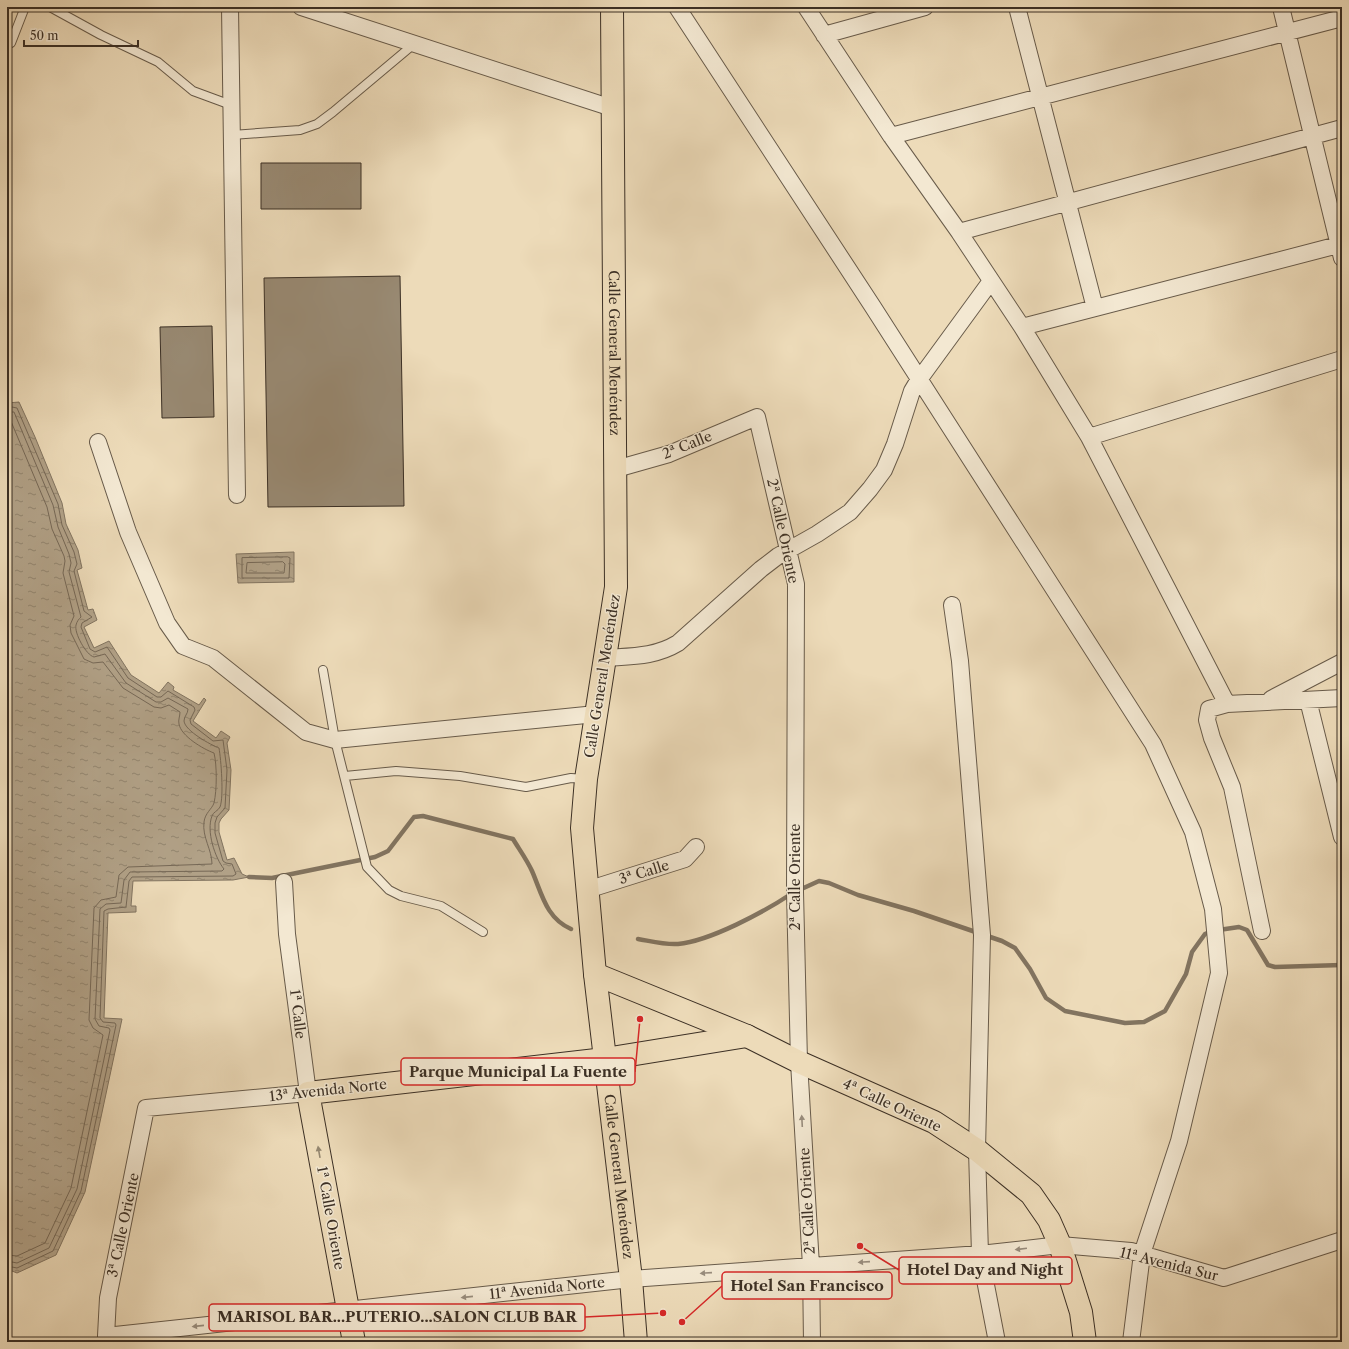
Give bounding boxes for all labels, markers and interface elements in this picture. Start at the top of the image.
scale bar [24,22,138,48]
text: 50 m [30,28,59,43]
street label: Calle General Menéndez [605,270,624,436]
street label: 2ª Calle [660,427,715,463]
street label: 2ª Calle Oriente [763,477,803,585]
street label: Calle General Menéndez [580,593,624,759]
street label: 2ª Calle Oriente [786,823,804,930]
street label: 3ª Calle [617,856,671,888]
street label: 1ª Calle [286,988,310,1040]
callout: Parque Municipal La Fuente [401,1058,635,1085]
text: Parque Municipal La Fuente [409,1062,627,1081]
street label: 4ª Calle Oriente [840,1074,944,1136]
street label: 13ª Avenida Norte [268,1075,388,1105]
street label: Calle General Menéndez [600,1093,638,1260]
one-way arrow [799,1115,806,1127]
one-way arrow [316,1146,322,1158]
street label: 2ª Calle Oriente [795,1147,819,1255]
street label: 1ª Calle Oriente [313,1165,349,1271]
street label: 3ª Calle Oriente [103,1171,143,1279]
street label: 11ª Avenida Sur [1118,1243,1220,1285]
one-way arrow [1015,1246,1027,1252]
callout: Hotel Day and Night [899,1257,1072,1284]
one-way arrow [858,1258,870,1265]
text: Hotel Day and Night [907,1260,1063,1279]
one-way arrow [700,1270,712,1277]
callout: Hotel San Francisco [722,1272,892,1299]
street label: 11ª Avenida Norte [488,1273,606,1303]
text: Hotel San Francisco [730,1276,884,1295]
one-way arrow [461,1293,473,1300]
callout: MARISOL BAR...PUTERIO...SALON CLUB BAR [209,1304,585,1331]
text: MARISOL BAR...PUTERIO...SALON CLUB BAR [217,1307,578,1326]
one-way arrow [192,1323,204,1329]

